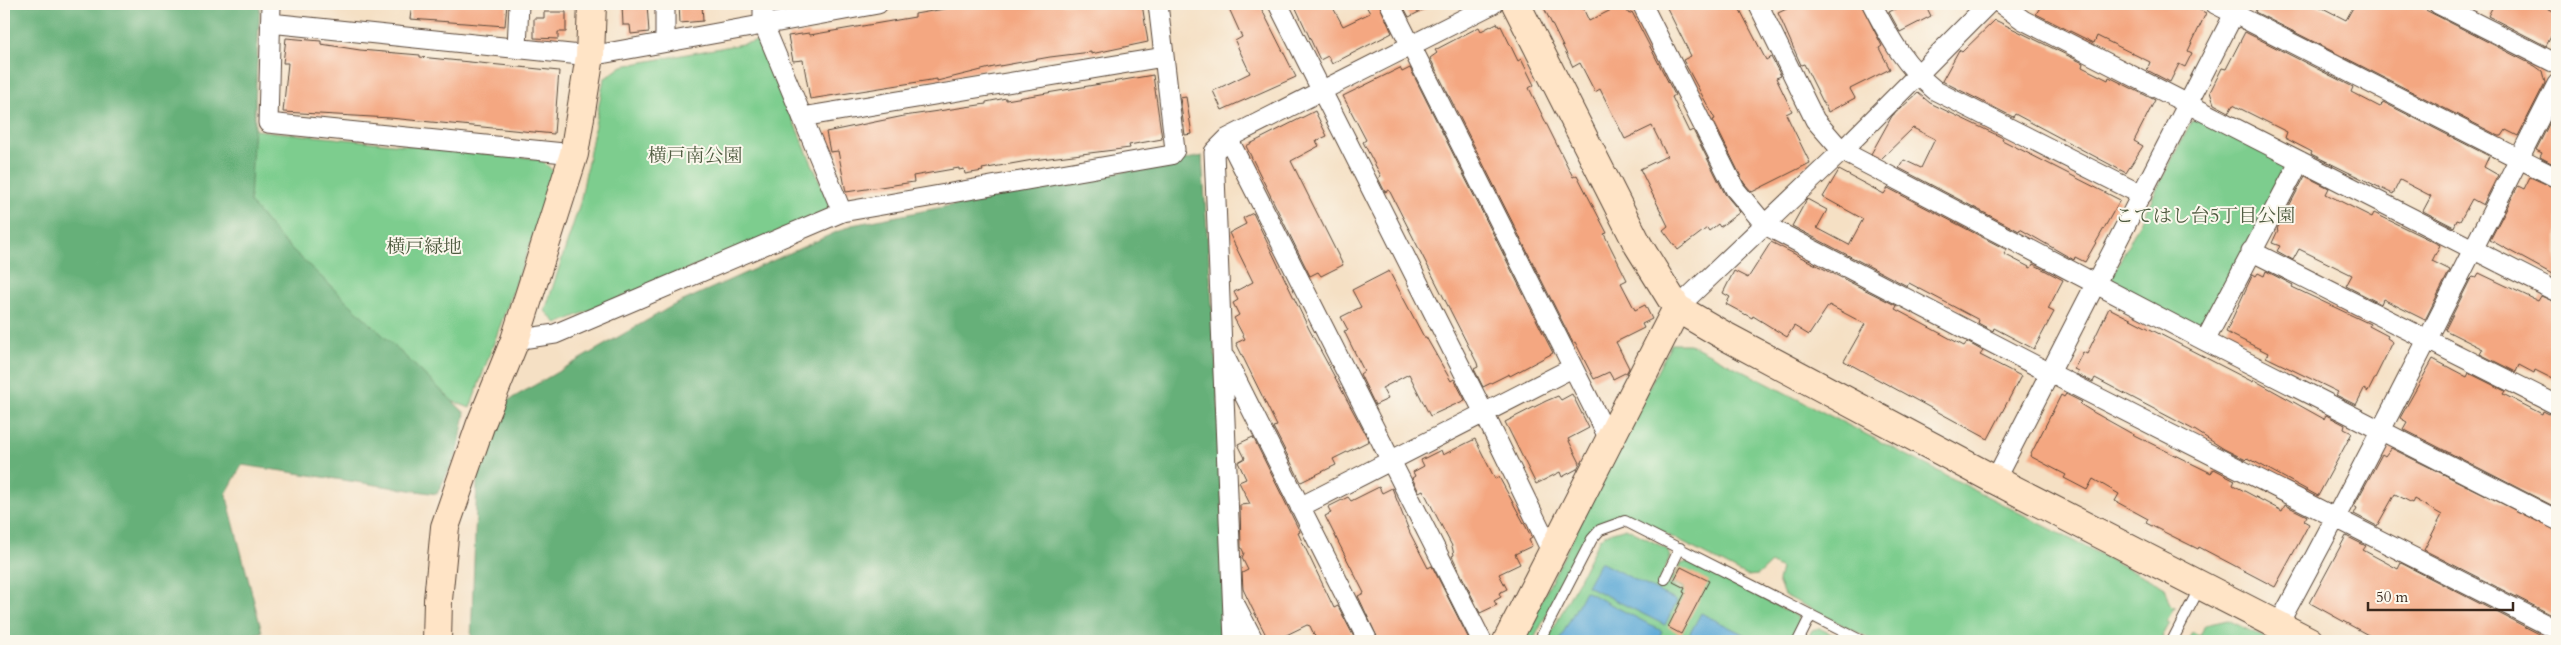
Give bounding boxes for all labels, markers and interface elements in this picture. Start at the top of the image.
park label: 横戸南公園 [647,143,743,169]
park label: こてはし台5丁目公園 [2115,203,2295,229]
park label: 横戸緑地 [386,234,462,260]
scale bar [2368,580,2514,612]
text: 50 m [2376,587,2408,607]

